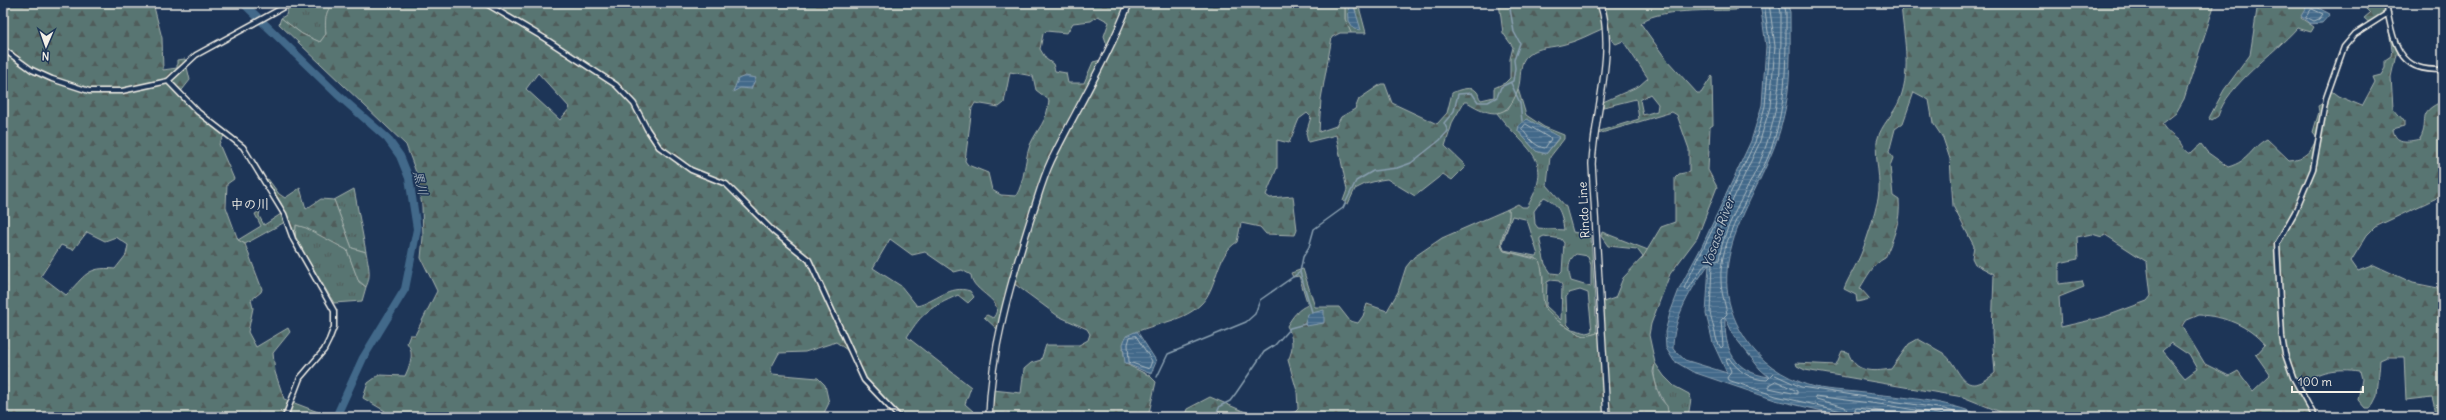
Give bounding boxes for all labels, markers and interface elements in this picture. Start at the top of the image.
north arrow [26,26,66,66]
text: N [42,49,50,63]
water label: 黒川 [409,169,432,198]
street label: Rindo Line [1575,181,1592,239]
water label: Yosasa River [1699,193,1739,270]
district label: 中の川 [230,196,270,213]
scale bar [2292,368,2363,394]
text: 100 m [2298,374,2332,389]

